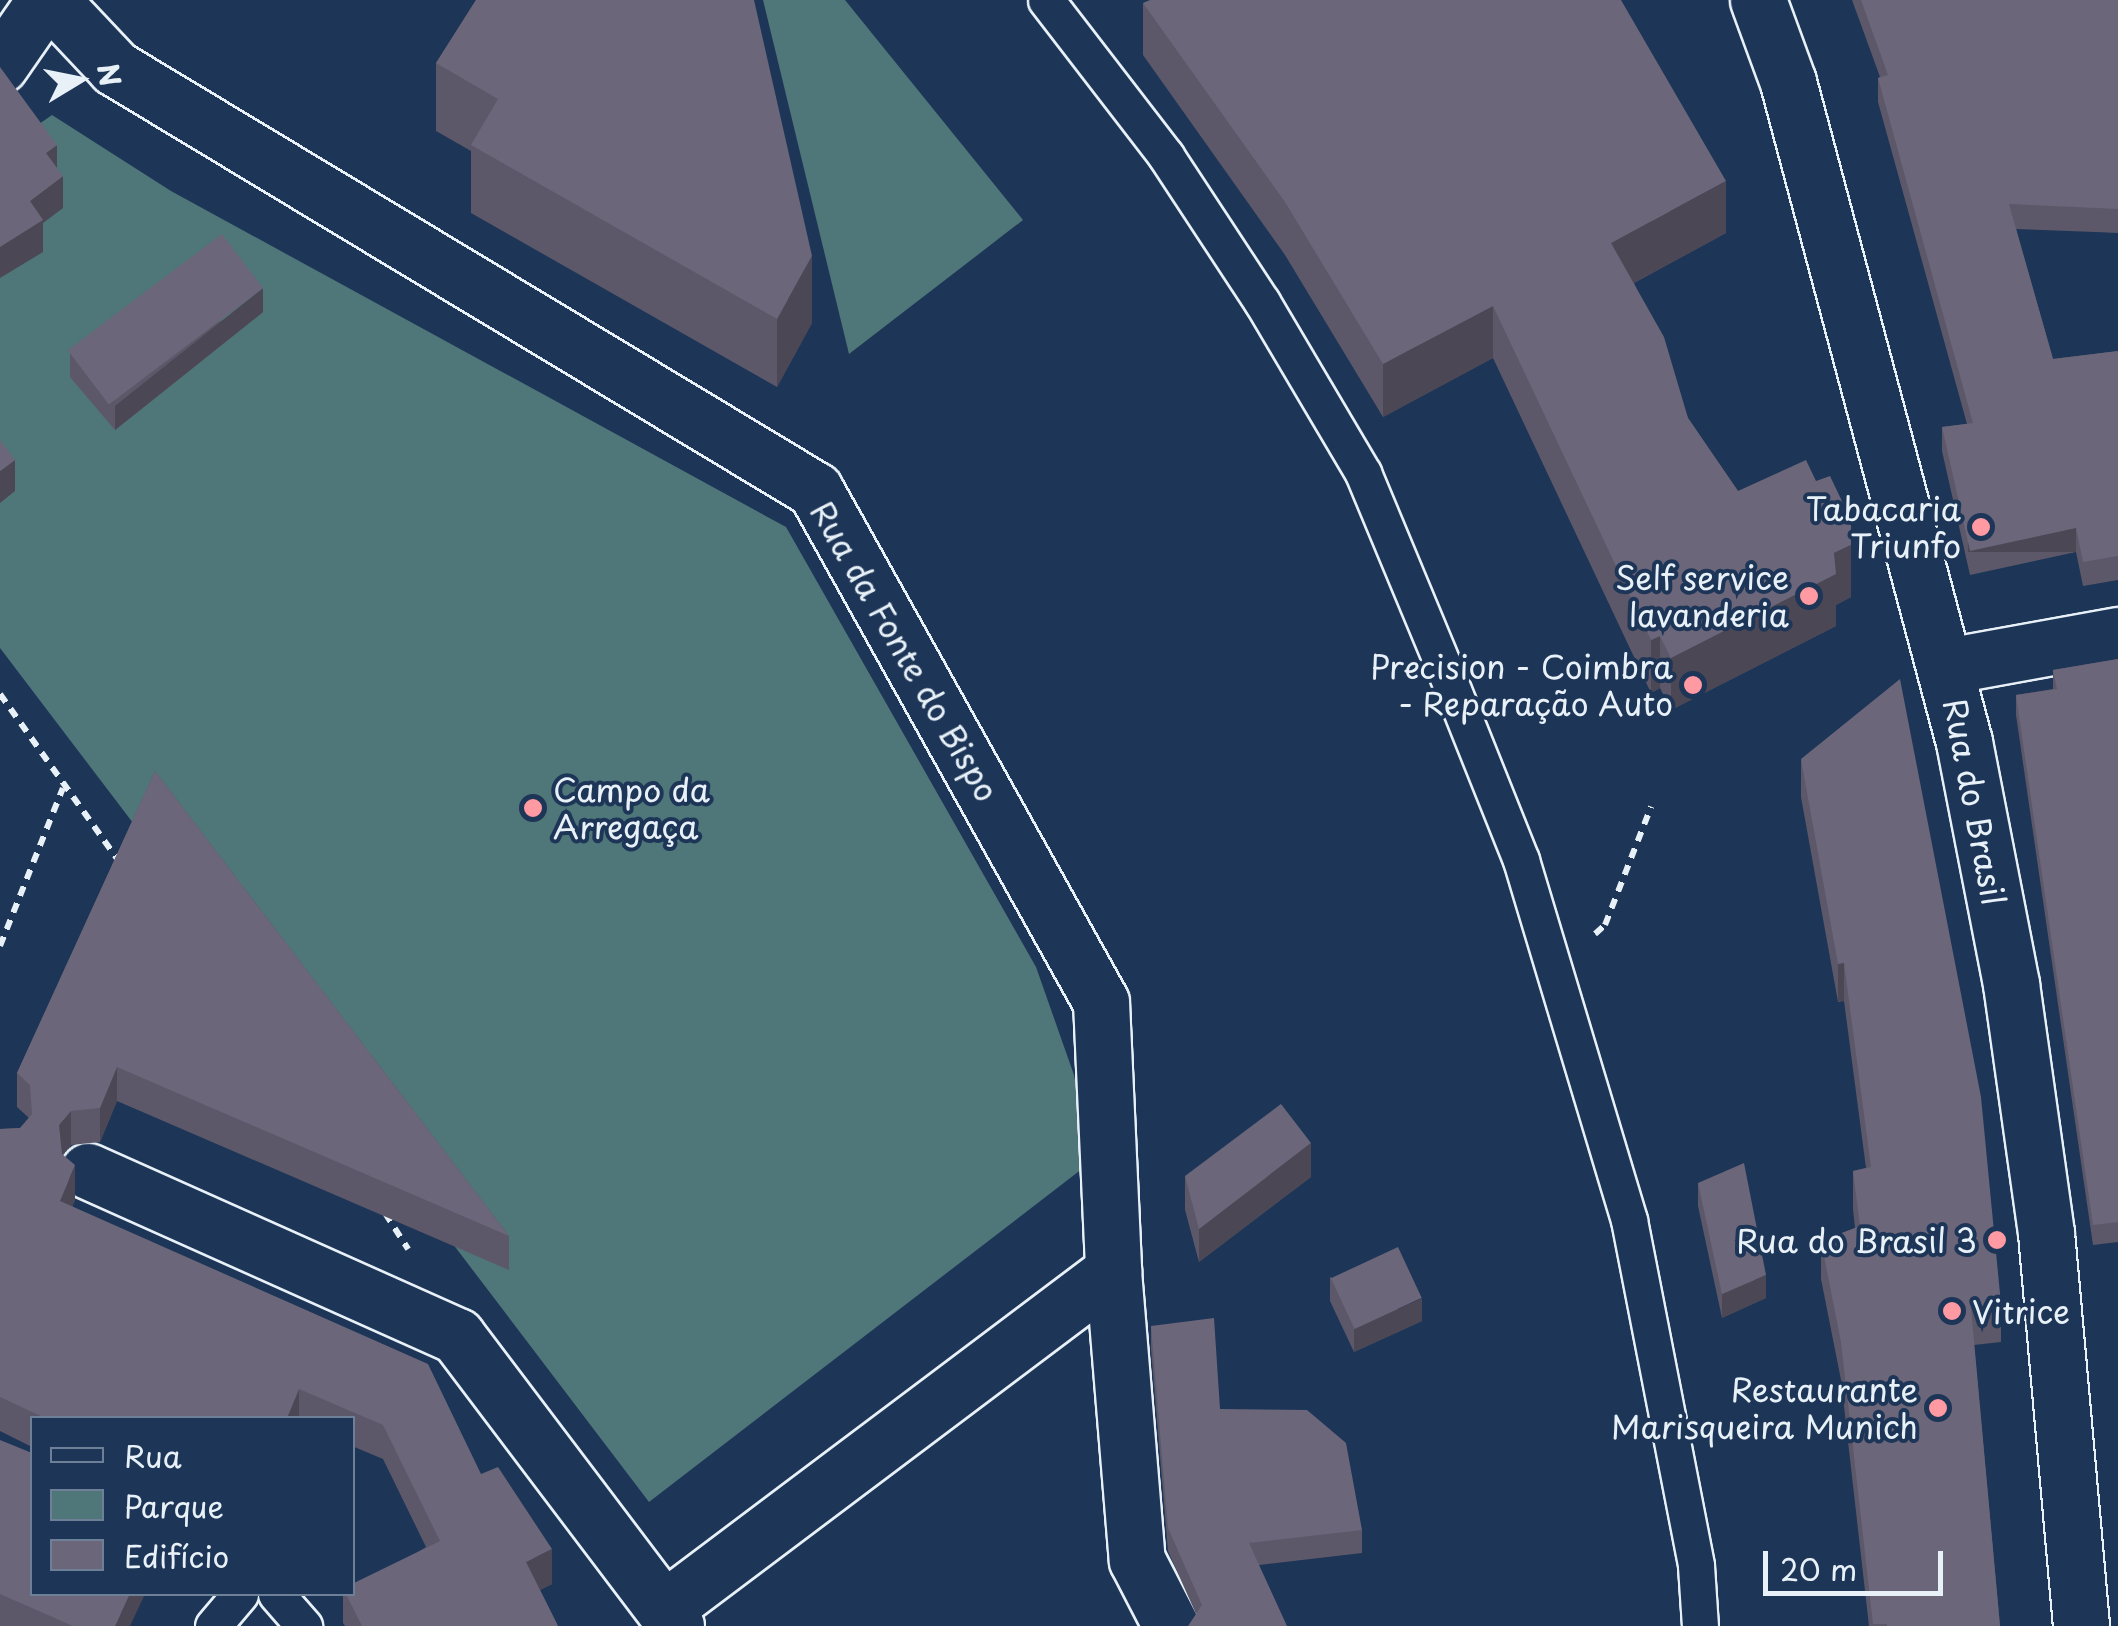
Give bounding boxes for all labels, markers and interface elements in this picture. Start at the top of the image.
north arrow [30,30,130,130]
text: N [87,60,133,89]
place label: Tabacaria Triunfo [1806,490,1961,565]
street label: Rua da Fonte do Bispo [802,492,1008,810]
marker: Tabacaria Triunfo [1970,516,1992,538]
place label: Self service lavanderia [1618,559,1789,634]
marker: Self service lavanderia [1798,585,1820,607]
place label: Precision - Coimbra - Reparação Auto [1369,648,1673,723]
marker: Precision - Coimbra - Reparação Auto [1682,674,1704,696]
street label: Rua do Brasil [1936,696,2014,908]
place label: Campo da Arregaça [553,771,710,846]
marker: Campo da Arregaça [522,797,544,819]
place label: Rua do Brasil 3 [1737,1221,1977,1259]
marker: Rua do Brasil 3 [1986,1229,2008,1251]
place label: Vitrice [1972,1292,2070,1330]
marker: Vitrice [1941,1300,1963,1322]
place label: Restaurante Marisqueira Munich [1611,1371,1918,1446]
marker: Restaurante Marisqueira Munich [1927,1397,1949,1419]
legend [30,1416,355,1596]
text: Rua [124,1433,182,1478]
text: Parque [124,1483,224,1528]
scale bar [1768,1531,1948,1593]
text: Edifício [124,1533,229,1578]
text: 20 m [1780,1546,1857,1591]

